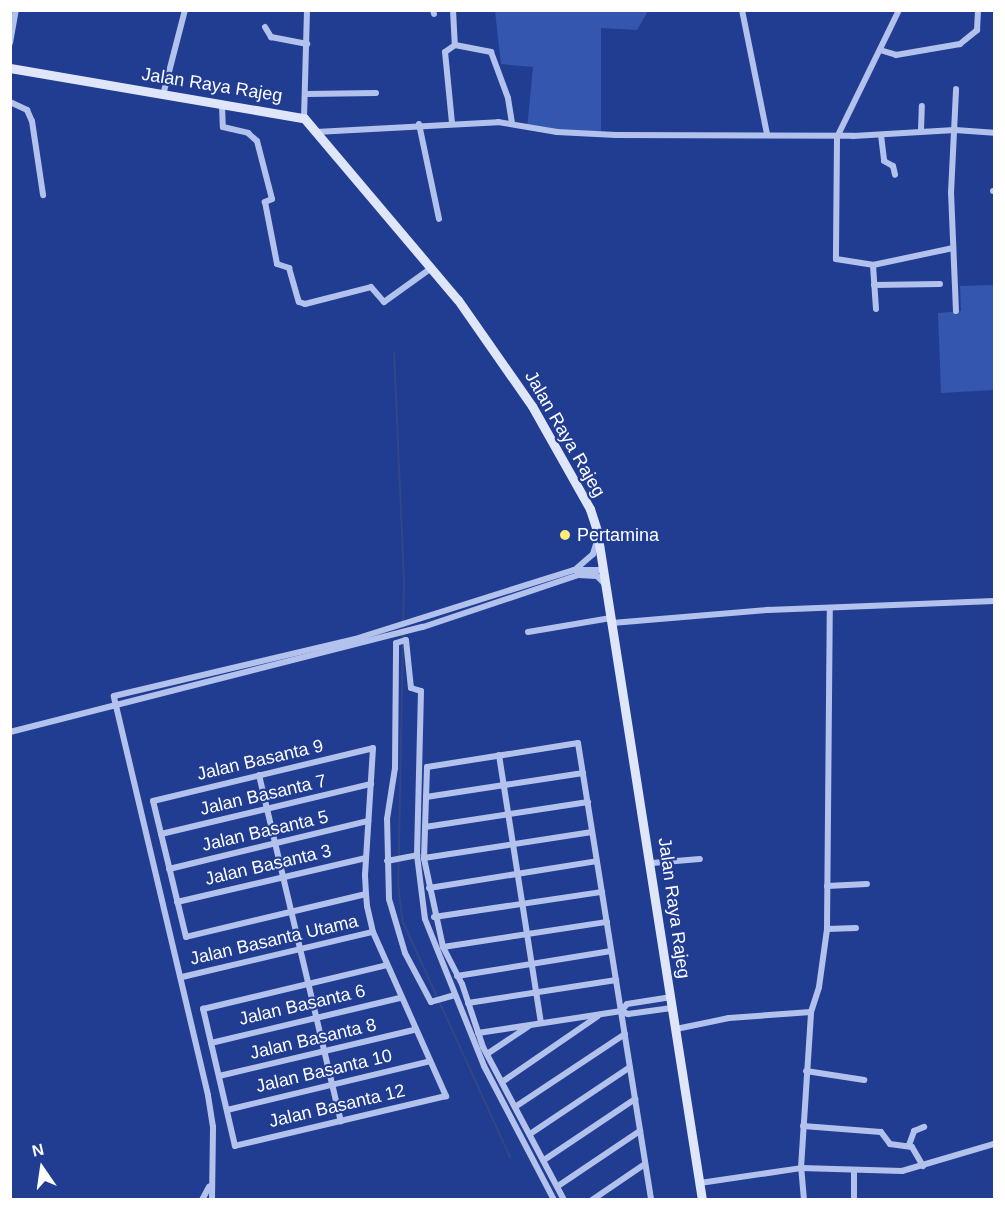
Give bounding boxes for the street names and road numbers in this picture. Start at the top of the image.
street label: Jalan Raya Rajeg [140,63,284,107]
street label: Jalan Raya Rajeg [520,367,610,501]
street label: Jalan Basanta 9 [195,735,325,785]
street label: Jalan Basanta 7 [198,770,328,820]
street label: Jalan Basanta 5 [200,806,330,856]
street label: Jalan Raya Rajeg [653,836,695,980]
street label: Jalan Basanta 3 [203,840,333,890]
street label: Jalan Basanta Utama [188,910,360,970]
street label: Jalan Basanta 6 [237,980,367,1030]
street label: Jalan Basanta 8 [248,1014,378,1064]
street label: Jalan Basanta 10 [254,1045,394,1097]
street label: Jalan Basanta 12 [267,1080,407,1132]

